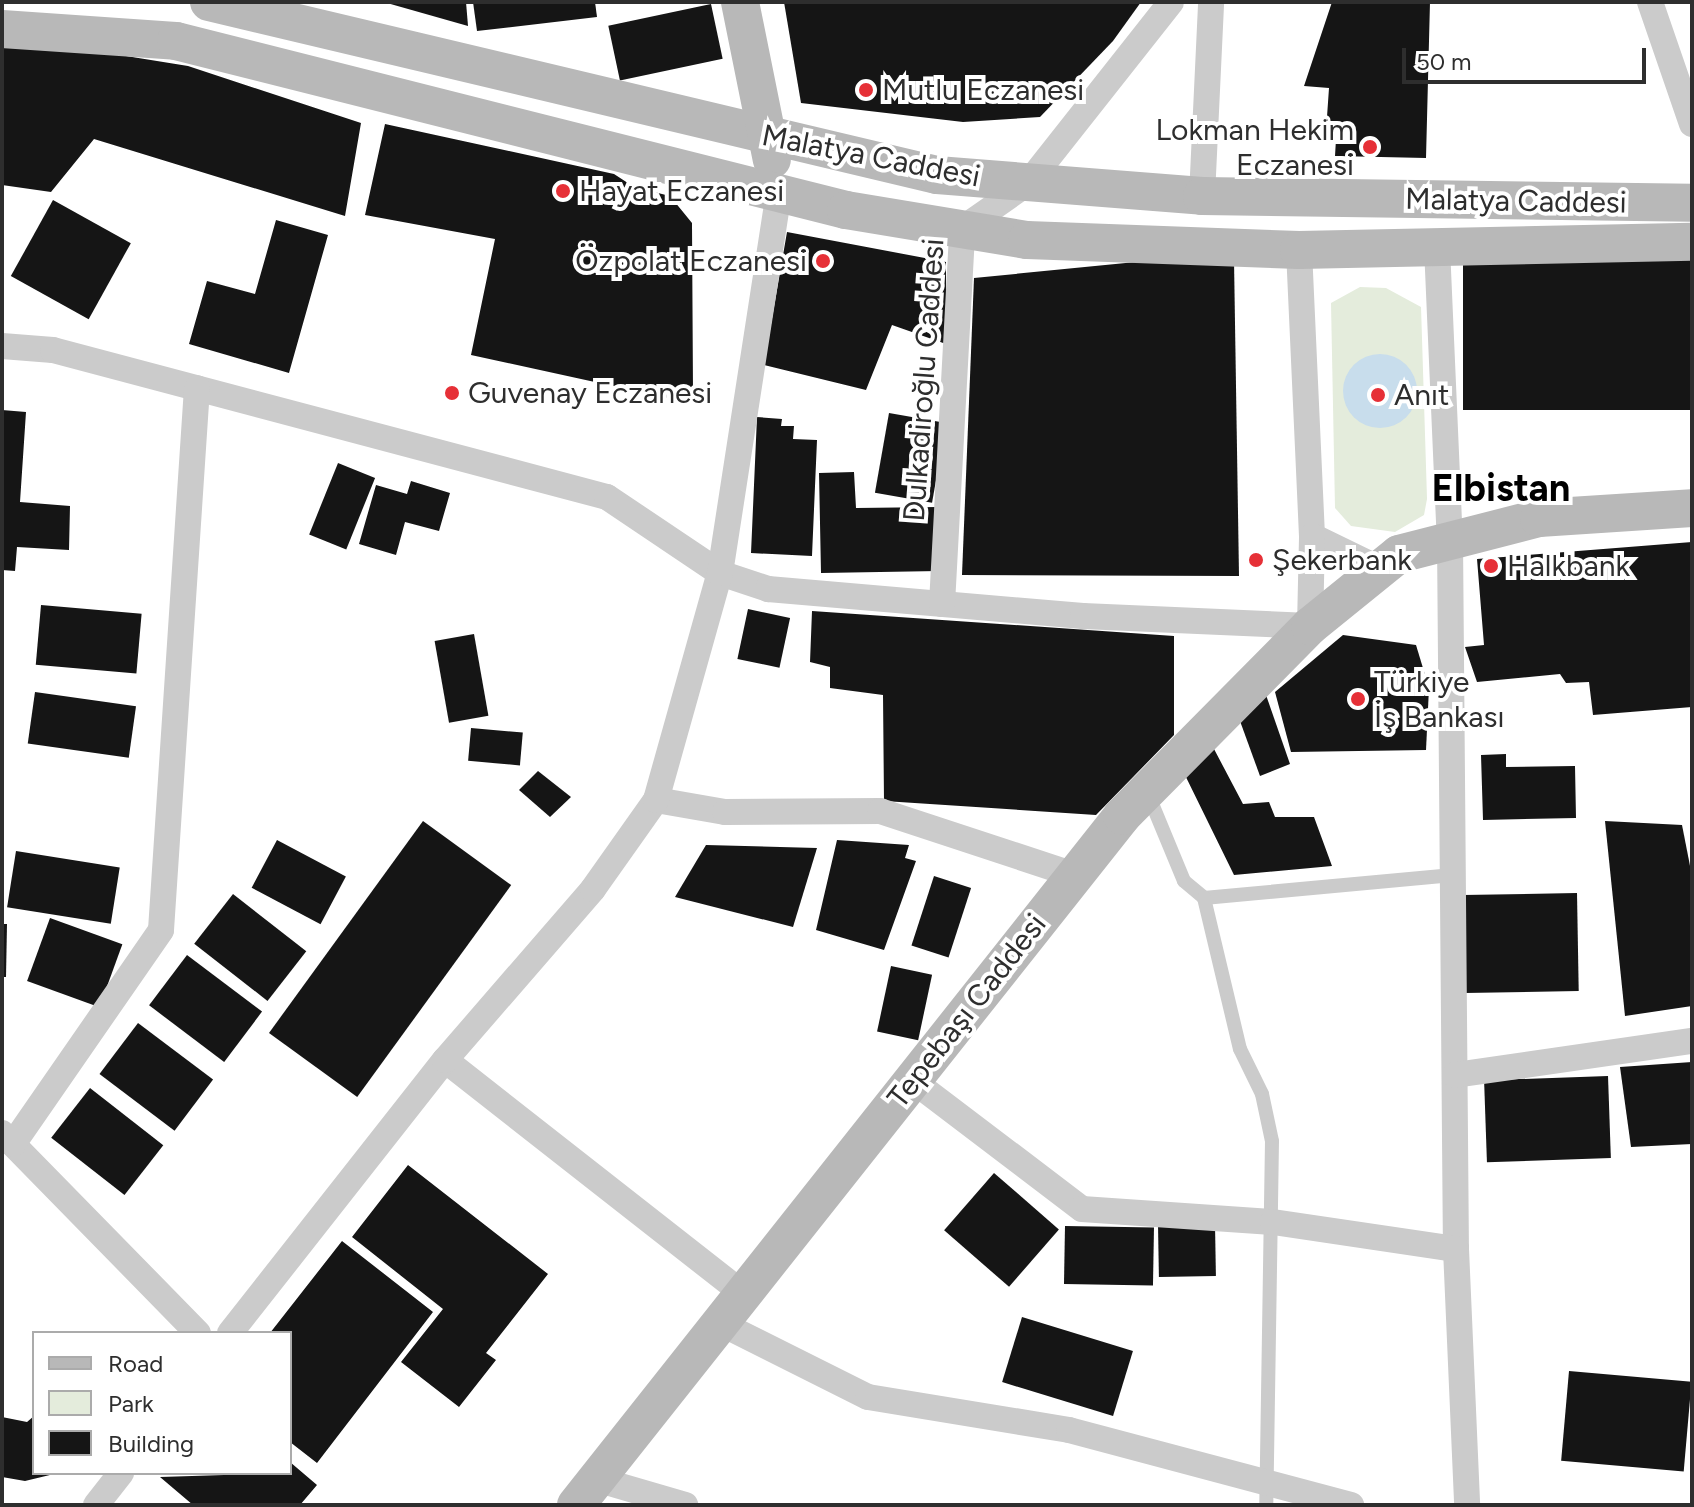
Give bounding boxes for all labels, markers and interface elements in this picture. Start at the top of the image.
scale bar [1406,32,1650,82]
text: 50 m [1416,47,1472,76]
place label: Mutlu Eczanesi [882,72,1084,108]
marker: Mutlu Eczanesi [857,81,875,99]
place label: Lokman Hekim Eczanesi [1156,112,1354,182]
street label: Malatya Caddesi [759,117,983,195]
marker: Lokman Hekim Eczanesi [1361,138,1379,156]
place label: Hayat Eczanesi [579,173,784,209]
street label: Malatya Caddesi [1405,181,1627,221]
marker: Hayat Eczanesi [554,182,572,200]
street label: Dulkadiroğlu Caddesi [896,237,952,523]
place label: Özpolat Eczanesi [575,243,807,279]
marker: Özpolat Eczanesi [814,252,832,270]
place label: Guvenay Eczanesi [468,375,712,411]
place label: Anıt [1394,377,1449,413]
marker: Guvenay Eczanesi [443,384,461,402]
marker: Anıt [1369,386,1387,404]
district label: Elbistan [1432,466,1570,512]
place label: Şekerbank [1272,542,1412,578]
place label: Halkbank [1507,548,1630,584]
marker: Şekerbank [1247,551,1265,569]
marker: Halkbank [1482,557,1500,575]
place label: Türkiye İş Bankası [1374,664,1504,734]
marker: Türkiye İş Bankası [1349,690,1367,708]
street label: Tepebaşı Caddesi [880,907,1054,1115]
legend [32,1331,292,1475]
text: Road [108,1349,163,1378]
text: Park [108,1389,154,1418]
text: Building [108,1429,194,1458]

